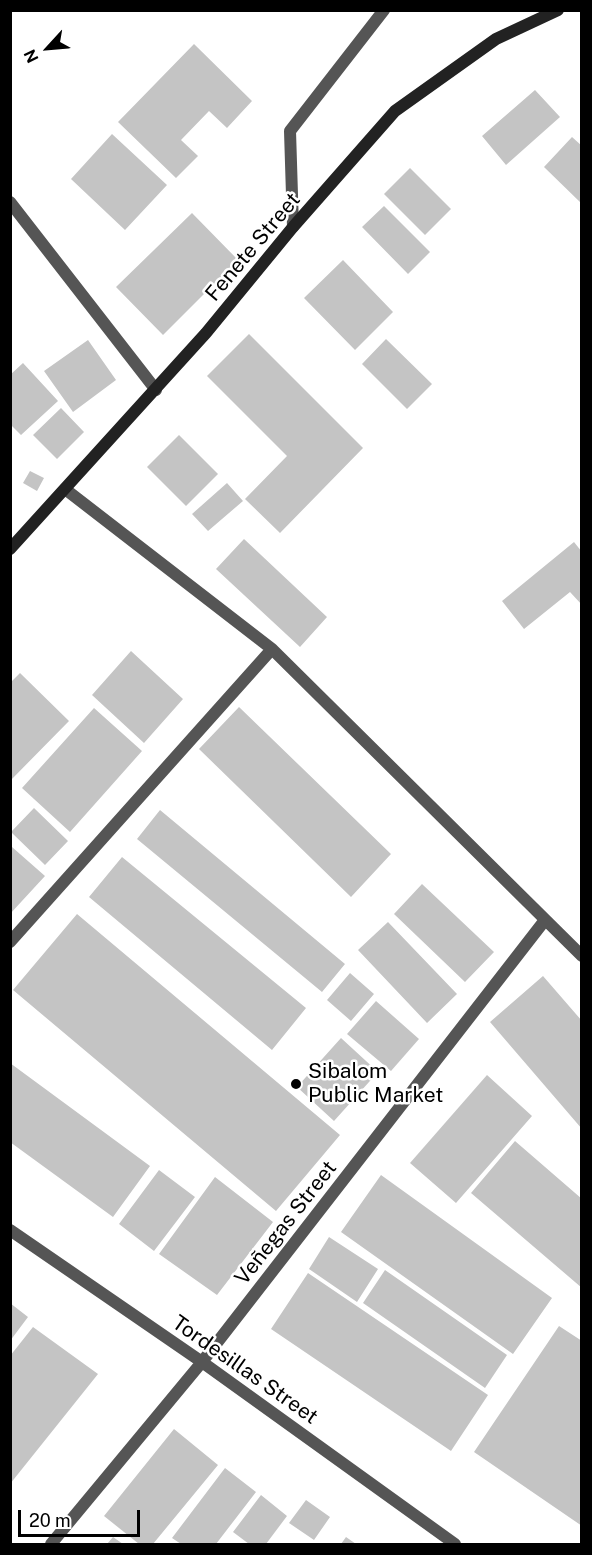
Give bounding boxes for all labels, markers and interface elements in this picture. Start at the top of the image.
north arrow [18,18,78,78]
text: N [20,46,43,66]
street label: Fenete Street [200,188,306,306]
place label: Sibalom Public Market [308,1059,443,1109]
marker: Sibalom Public Market [289,1077,303,1091]
street label: Veñegas Street [230,1156,342,1290]
street label: Tordesillas Street [167,1310,323,1430]
scale bar [21,1498,142,1536]
text: 20 m [29,1510,71,1531]

